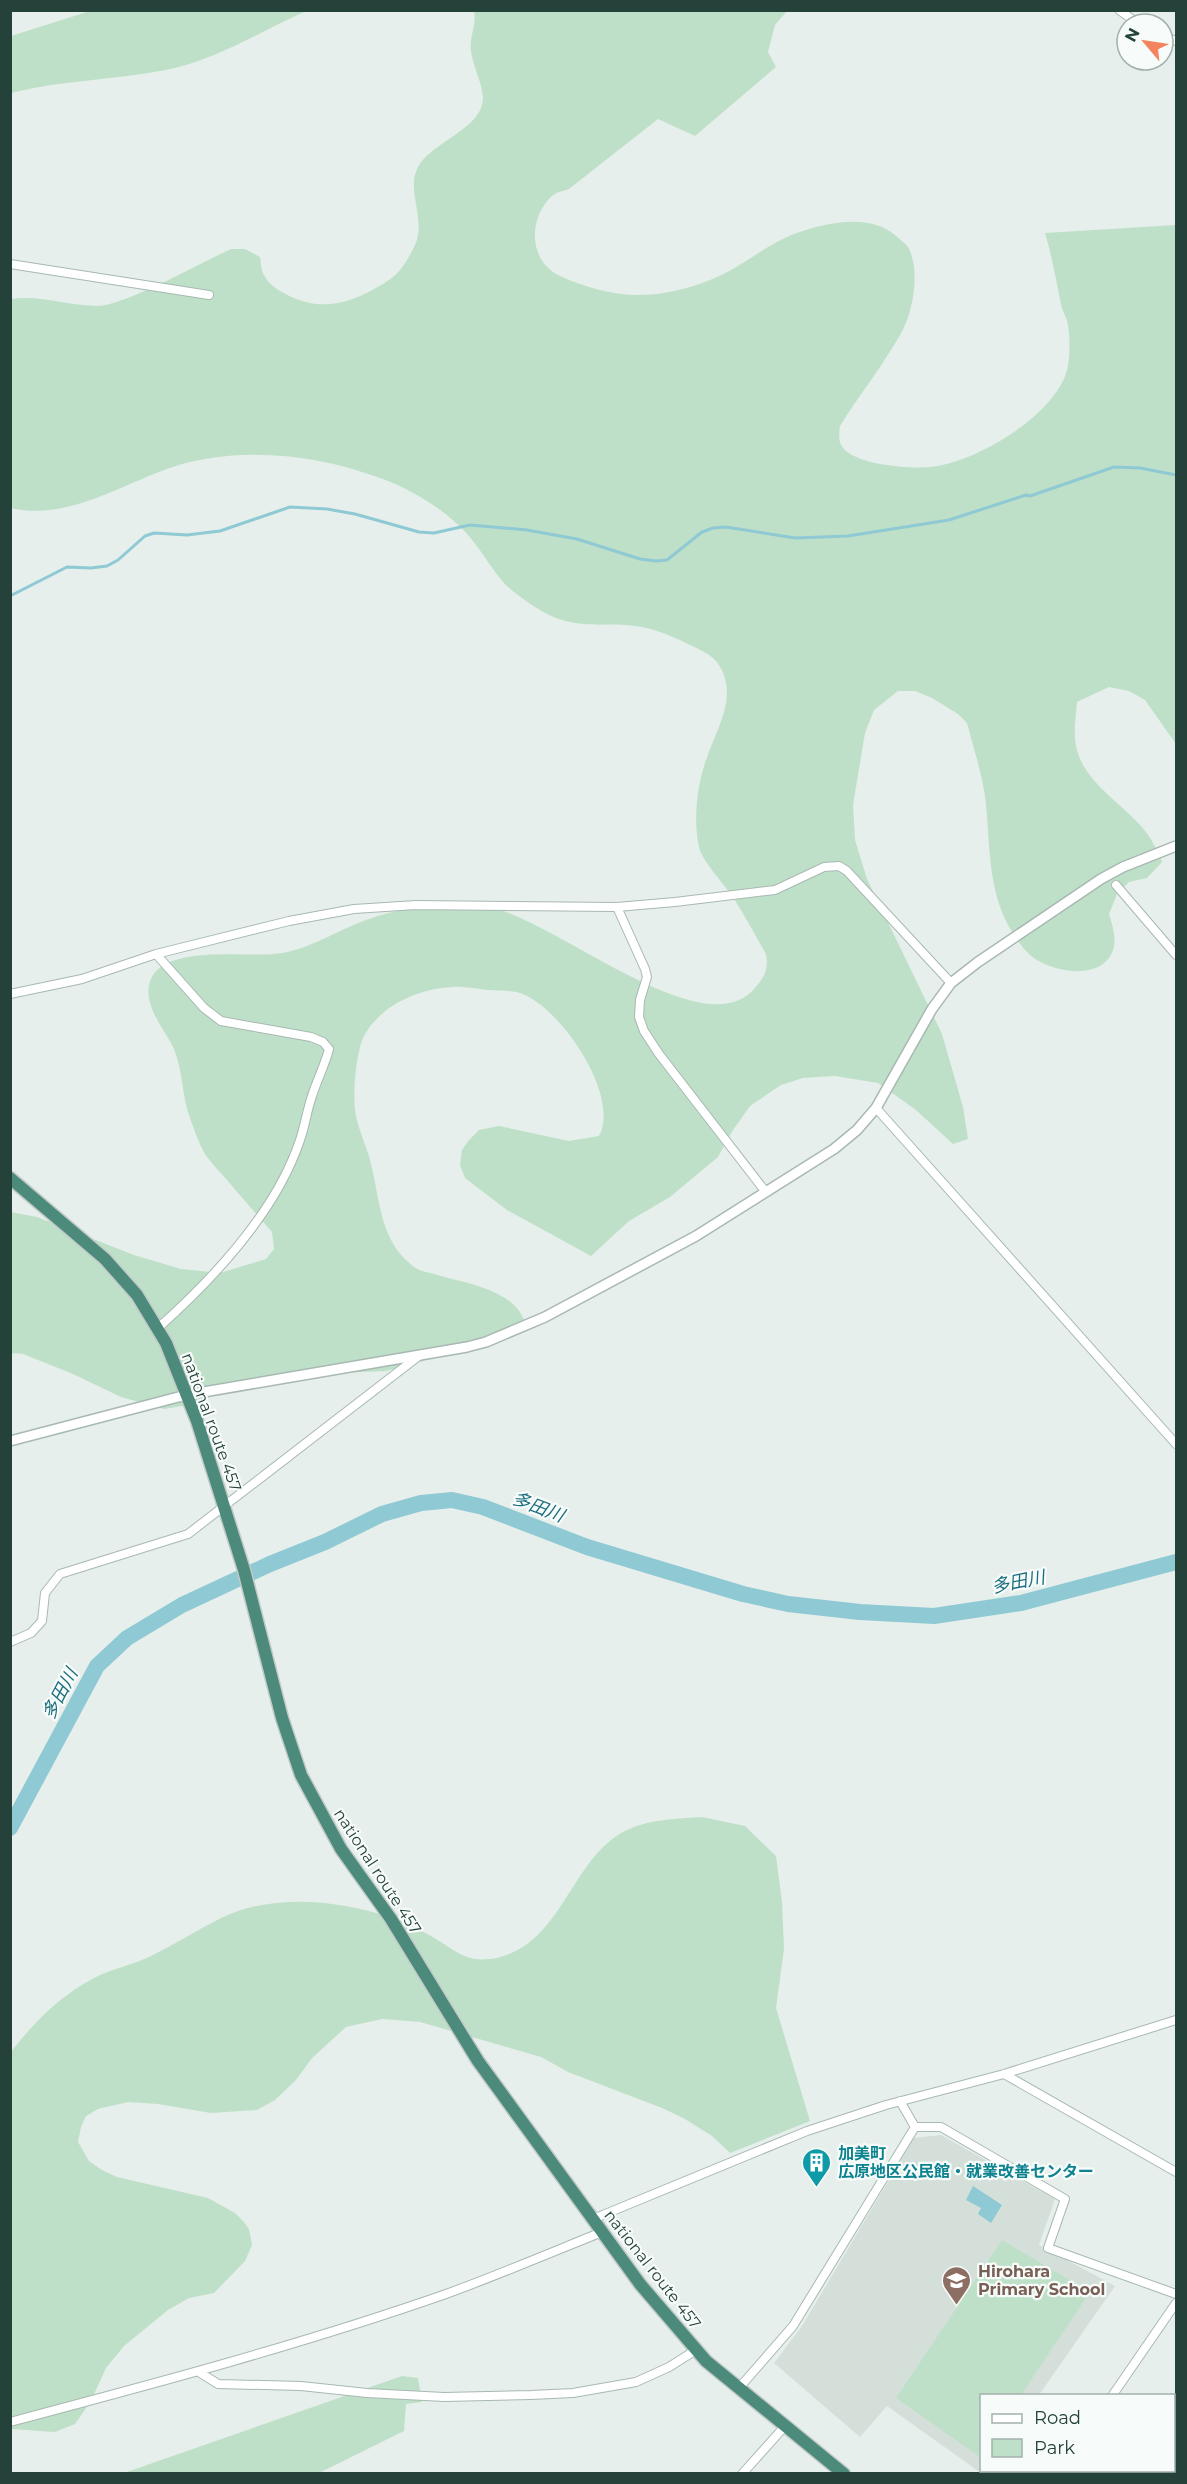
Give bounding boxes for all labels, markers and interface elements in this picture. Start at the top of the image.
north arrow [1115,12,1175,72]
text: N [1121,25,1144,45]
street label: national route 457 [178,1350,245,1494]
water label: 多田川 [509,1487,569,1528]
water label: 多田川 [989,1566,1049,1598]
water label: 多田川 [38,1663,83,1723]
street label: national route 457 [330,1805,425,1938]
place label: 加美町 広原地区公民館・就業改善センター [838,2144,1094,2181]
building icon: 加美町 広原地区公民館・就業改善センター [801,2146,833,2188]
street label: national route 457 [600,2206,705,2333]
place label: Hirohara Primary School [978,2262,1105,2299]
school or university icon: Hirohara Primary School [941,2264,973,2306]
legend [980,2394,1175,2472]
text: Road [1034,2407,1081,2429]
text: Park [1034,2437,1075,2459]

